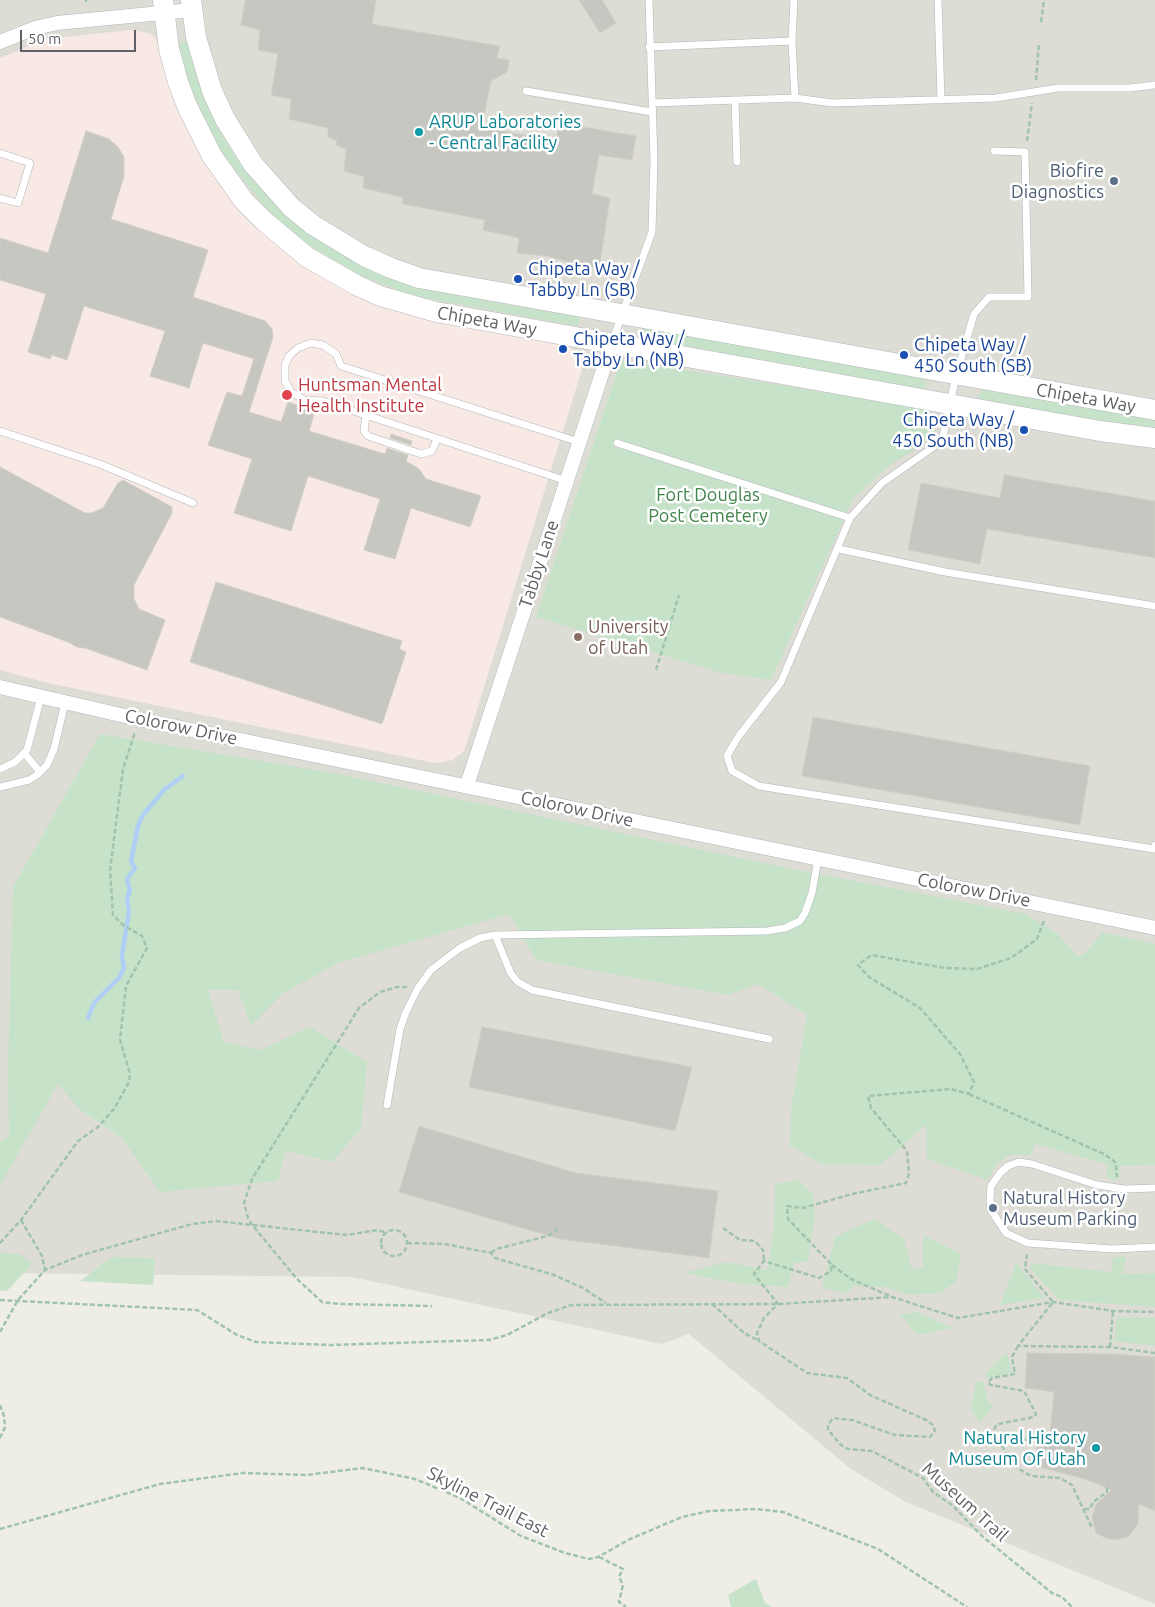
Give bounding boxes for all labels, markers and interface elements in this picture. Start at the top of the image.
scale bar [22,20,139,52]
text: 50 m [28,30,61,47]
place label: ARUP Laboratories - Central Facility [429,111,581,154]
marker: ARUP Laboratories - Central Facility [413,126,425,138]
place label: Biofire Diagnostics [1011,160,1104,202]
marker: Biofire Diagnostics [1108,175,1120,187]
place label: Chipeta Way / Tabby Ln (SB) [528,258,640,300]
marker: Chipeta Way / Tabby Ln (SB) [512,273,524,285]
street label: Chipeta Way [436,302,538,340]
place label: Chipeta Way / Tabby Ln (NB) [573,328,685,370]
place label: Chipeta Way / 450 South (SB) [914,334,1032,376]
marker: Chipeta Way / Tabby Ln (NB) [557,343,569,355]
marker: Chipeta Way / 450 South (SB) [898,349,910,361]
place label: Huntsman Mental Health Institute [298,374,442,416]
street label: Chipeta Way [1035,379,1137,417]
marker: Huntsman Mental Health Institute [280,388,294,402]
place label: Chipeta Way / 450 South (NB) [892,409,1014,452]
marker: Chipeta Way / 450 South (NB) [1018,424,1030,436]
park label: Fort Douglas Post Cemetery [648,484,768,526]
street label: Tabby Lane [515,517,563,611]
place label: University of Utah [588,616,668,659]
marker: University of Utah [572,631,584,643]
street label: Colorow Drive [123,705,239,749]
street label: Colorow Drive [519,787,635,831]
street label: Colorow Drive [916,868,1032,912]
place label: Natural History Museum Parking [1003,1187,1137,1230]
marker: Natural History Museum Parking [987,1202,999,1214]
place label: Natural History Museum Of Utah [949,1427,1086,1470]
marker: Natural History Museum Of Utah [1090,1442,1102,1454]
street label: Museum Trail [918,1458,1012,1546]
street label: Skyline Trail East [424,1462,552,1542]

